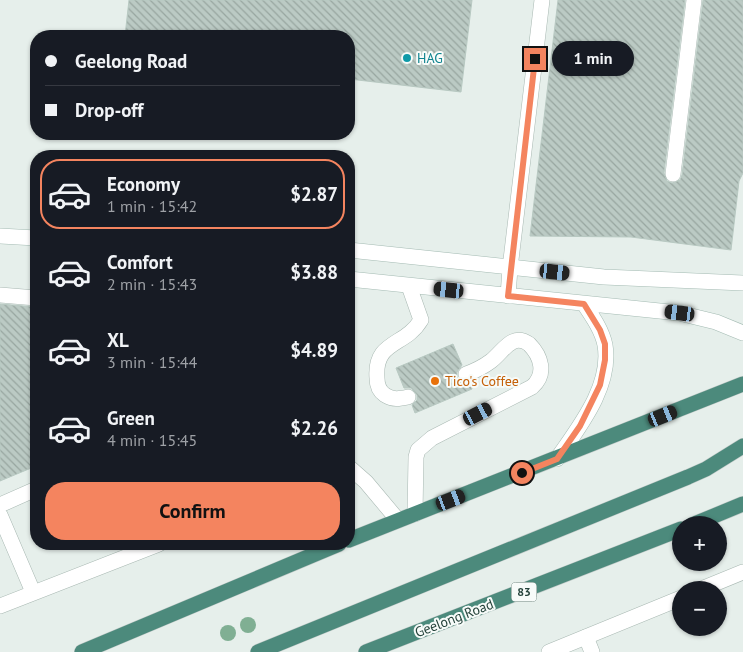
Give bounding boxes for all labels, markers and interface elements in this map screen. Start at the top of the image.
callout: 1 min [552,42,635,76]
route end [524,48,546,70]
text: 1 min [573,48,613,68]
text: Geelong Road [75,49,187,73]
place label: HAG [417,49,443,67]
marker: HAG [401,52,413,64]
text: Drop-off [75,98,143,122]
icon: car [47,172,92,217]
text: Economy [107,172,180,196]
text: $2.87 [290,182,338,206]
text: 1 min · 15:42 [107,196,197,216]
icon: car [47,250,92,295]
text: Comfort [107,250,173,274]
text: $3.88 [290,260,338,284]
car [539,263,570,281]
text: 2 min · 15:43 [107,274,197,294]
car [433,281,464,299]
car [664,304,695,322]
icon: car [47,328,92,373]
text: XL [107,328,129,352]
text: $4.89 [290,338,338,362]
text: 3 min · 15:44 [107,352,197,372]
place label: Tico's Coffee [445,372,519,390]
marker: Tico's Coffee [429,375,441,387]
car [461,401,494,427]
car [646,403,679,429]
icon: car [47,406,92,451]
text: Green [107,406,155,430]
text: $2.26 [290,416,338,440]
text: 4 min · 15:45 [107,430,197,450]
route start [511,462,533,484]
button: Confirm [45,482,340,540]
car [434,488,467,512]
map controls [672,516,727,636]
button: + [672,516,727,571]
button: − [672,581,727,636]
road number: 83 [512,582,536,602]
street label: Geelong Road [412,595,496,641]

